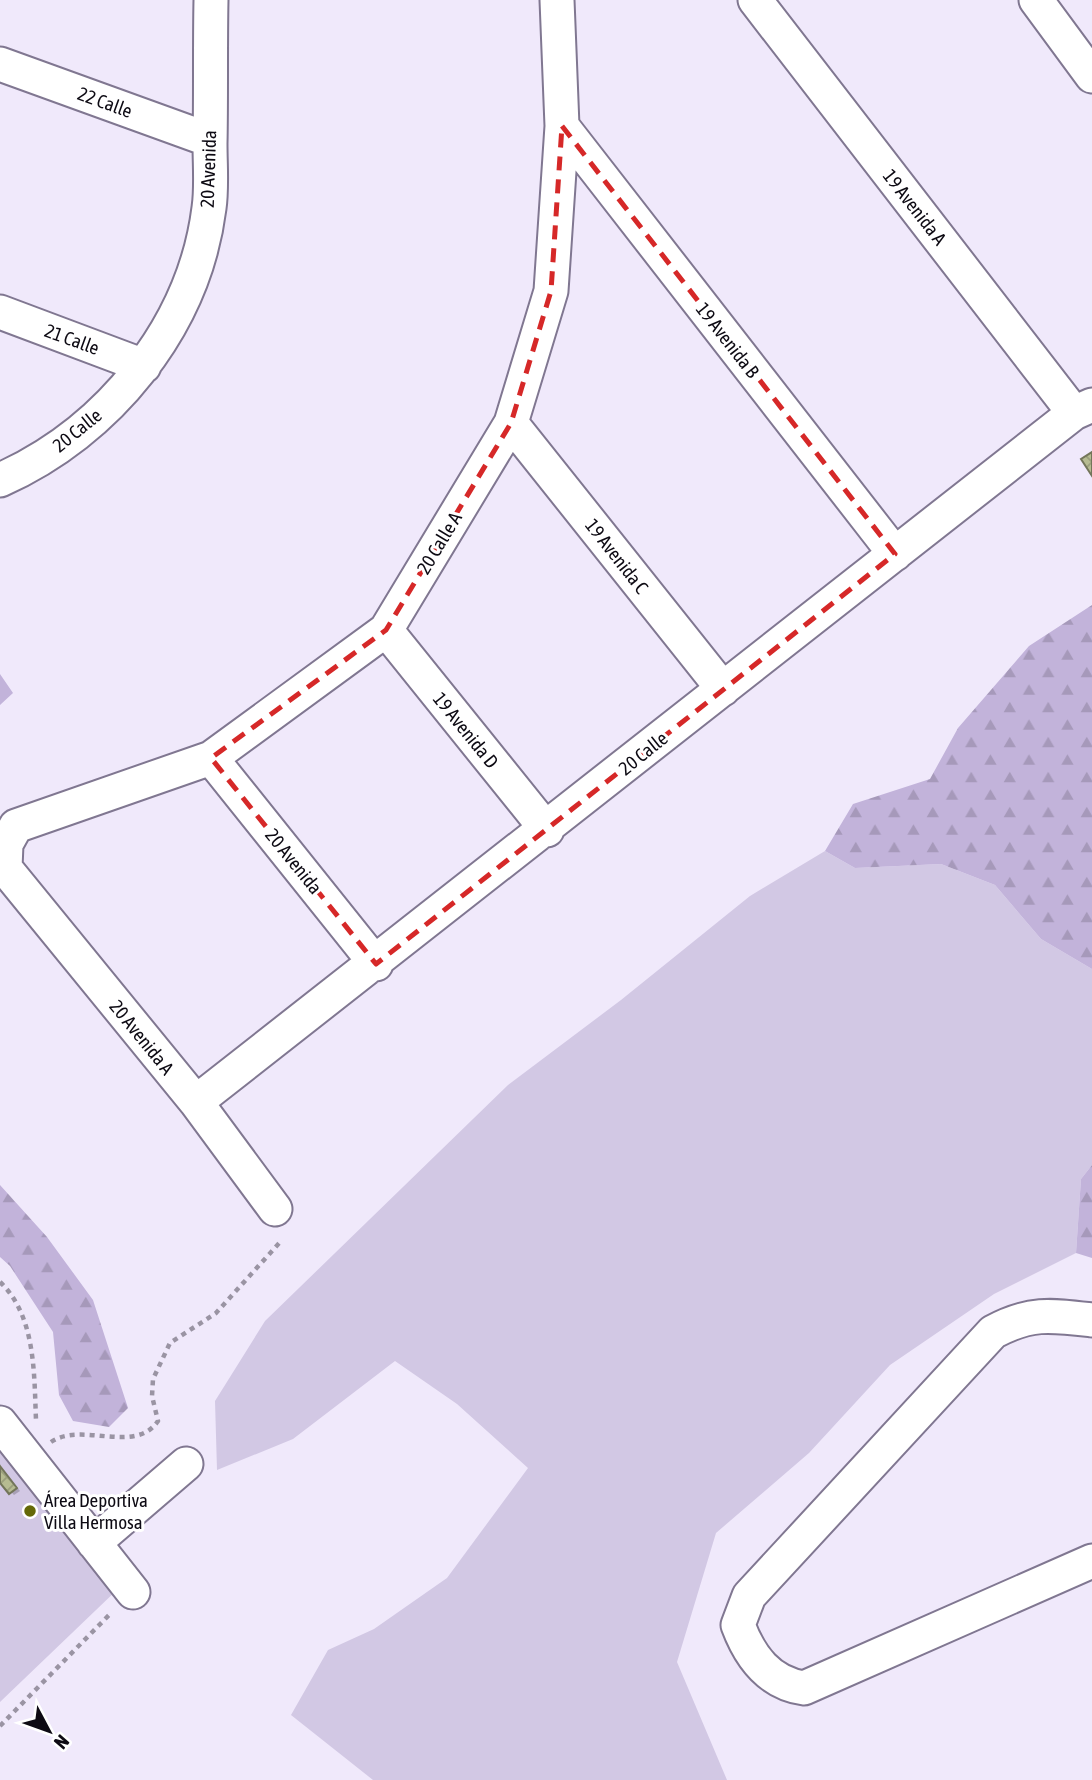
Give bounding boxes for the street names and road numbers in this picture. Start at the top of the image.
street label: 22 Calle [75,82,135,122]
street label: 20 Avenida [196,130,220,208]
street label: 19 Avenida A [879,165,952,250]
street label: 19 Avenida B [692,298,764,382]
street label: 21 Calle [42,319,102,359]
street label: 20 Calle [48,404,106,456]
street label: 20 Calle A [412,507,466,578]
street label: 19 Avenida C [581,514,653,598]
street label: 19 Avenida D [429,688,503,772]
street label: 20 Calle [614,727,672,779]
street label: 20 Avenida [261,824,327,898]
street label: 20 Avenida A [105,995,179,1079]

